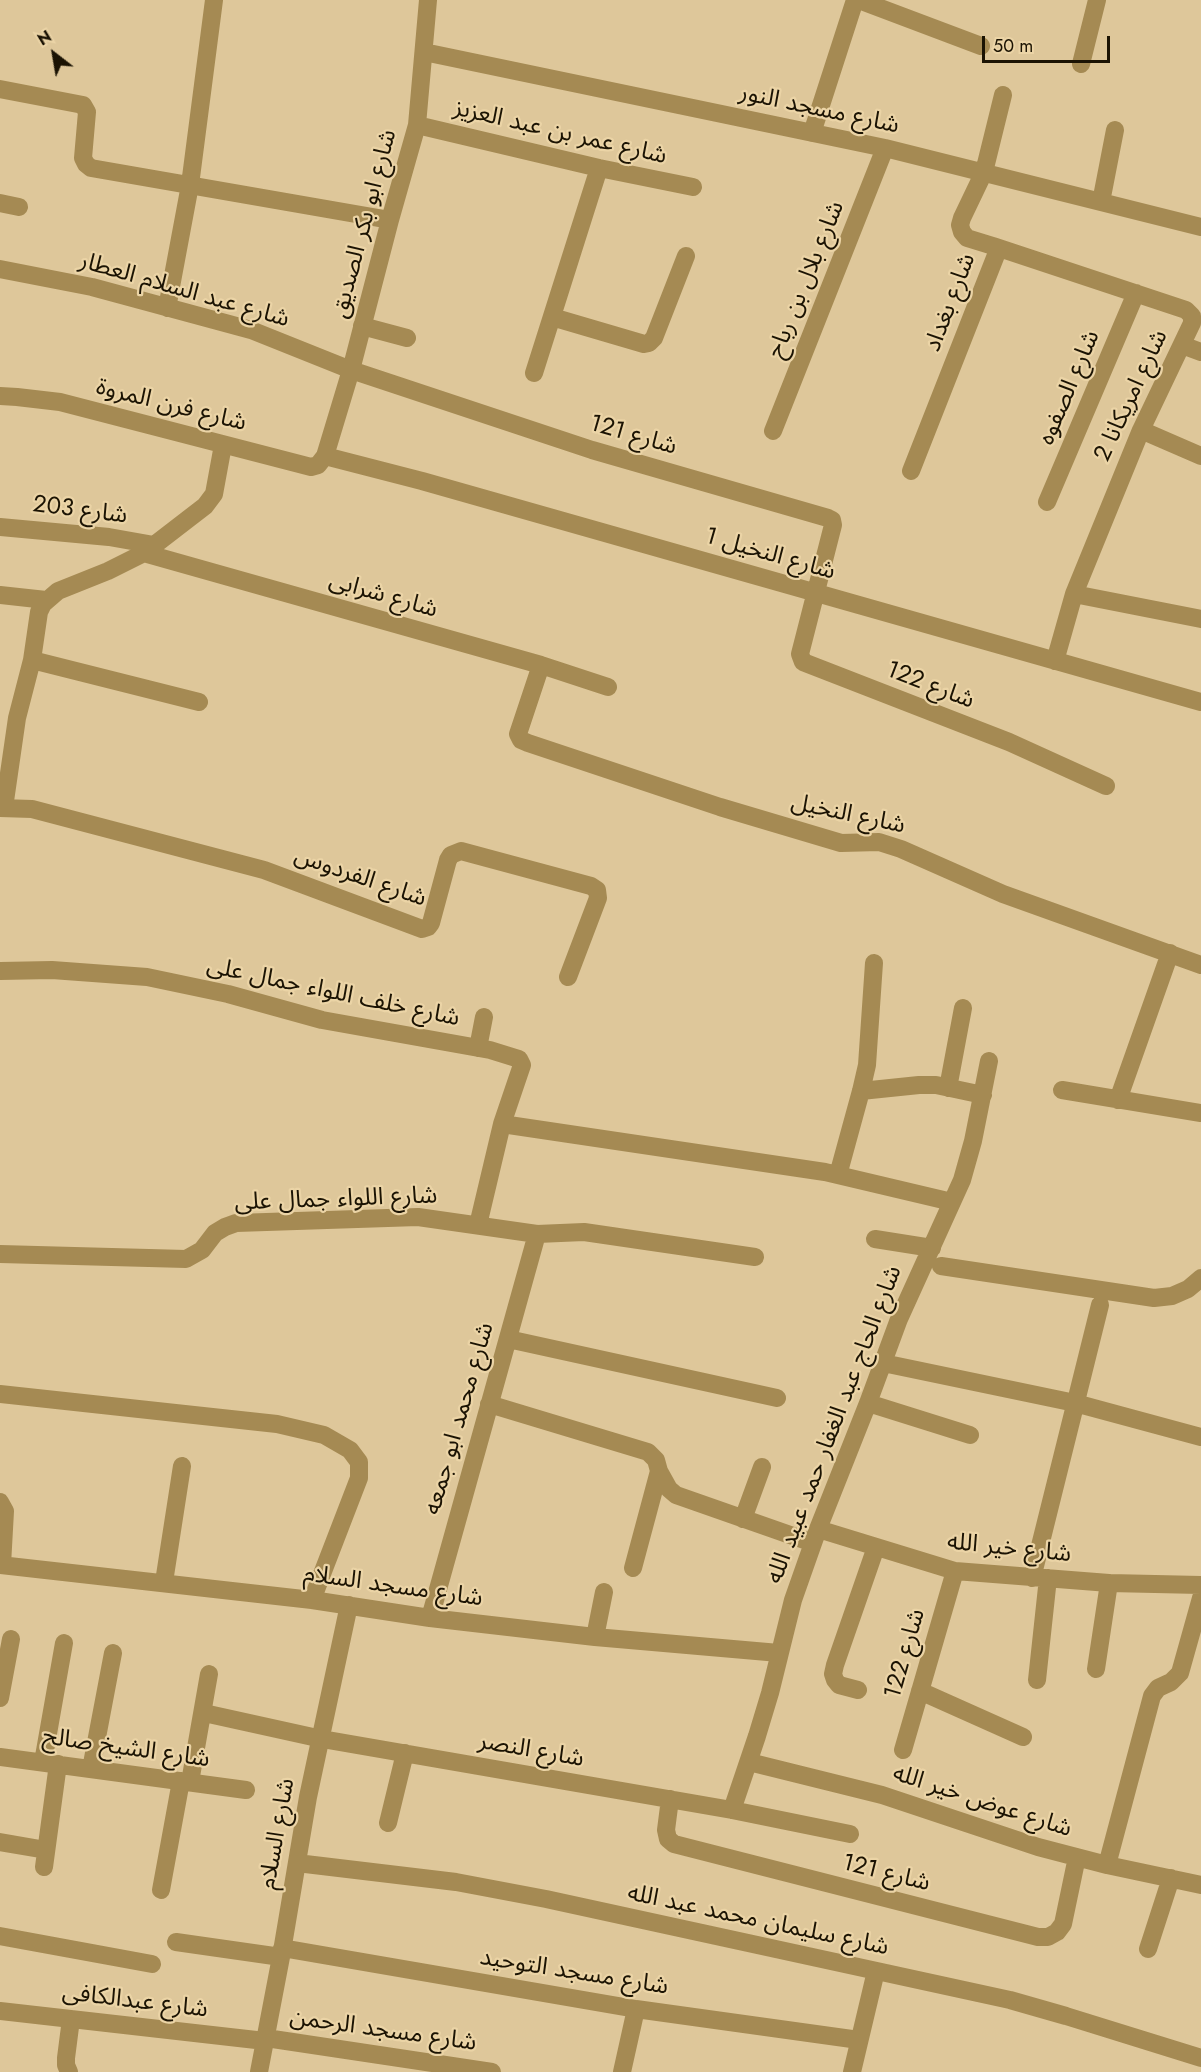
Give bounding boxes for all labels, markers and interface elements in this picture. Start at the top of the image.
north arrow [24,24,84,84]
scale bar [985,24,1112,62]
text: N [33,25,56,51]
text: 50 m [993,33,1033,59]
street label: شارع مسجد النور [737,79,901,141]
street label: شارع عمر بن عبد العزيز [451,94,669,172]
street label: شارع ابو بكر الصديق [326,127,404,321]
street label: شارع بلال بن رباح [762,197,852,363]
street label: شارع عبد السلام العطار [76,247,292,335]
street label: شارع بغداد [919,250,983,356]
street label: شارع الصفوه [1033,326,1107,450]
street label: شارع امريكانا 2 [1089,326,1175,466]
street label: شارع فرن المروة [93,373,249,439]
street label: شارع 121 [586,410,680,462]
street label: شارع 203 [31,491,129,531]
street label: شارع النخيل 1 [702,523,838,587]
street label: شارع شرابى [325,567,441,625]
street label: شارع 122 [882,656,978,716]
street label: شارع النخيل [788,789,908,841]
street label: شارع الفردوس [290,842,430,914]
street label: شارع خلف اللواء جمال على [204,952,462,1034]
street label: شارع اللواء جمال على [234,1182,438,1218]
street label: شارع الحاج عبد الغفار حمد عبيد الله [761,1262,909,1588]
street label: شارع محمد ابو جمعه [419,1320,501,1518]
street label: شارع خير الله [946,1528,1072,1570]
street label: شارع مسجد السلام [302,1560,484,1614]
street label: شارع 122 [879,1606,933,1702]
street label: شارع الشيخ صالح [41,1723,211,1775]
street label: شارع النصر [476,1728,586,1774]
street label: شارع عوض خير الله [889,1759,1075,1845]
street label: شارع السلام [254,1776,302,1892]
street label: شارع 121 [839,1849,933,1899]
street label: شارع سليمان محمد عبد الله [625,1879,891,1963]
street label: شارع مسجد التوحيد [478,1944,670,2002]
street label: شارع عبدالكافى [61,1979,209,2025]
street label: شارع مسجد الرحمن [288,2004,478,2058]

